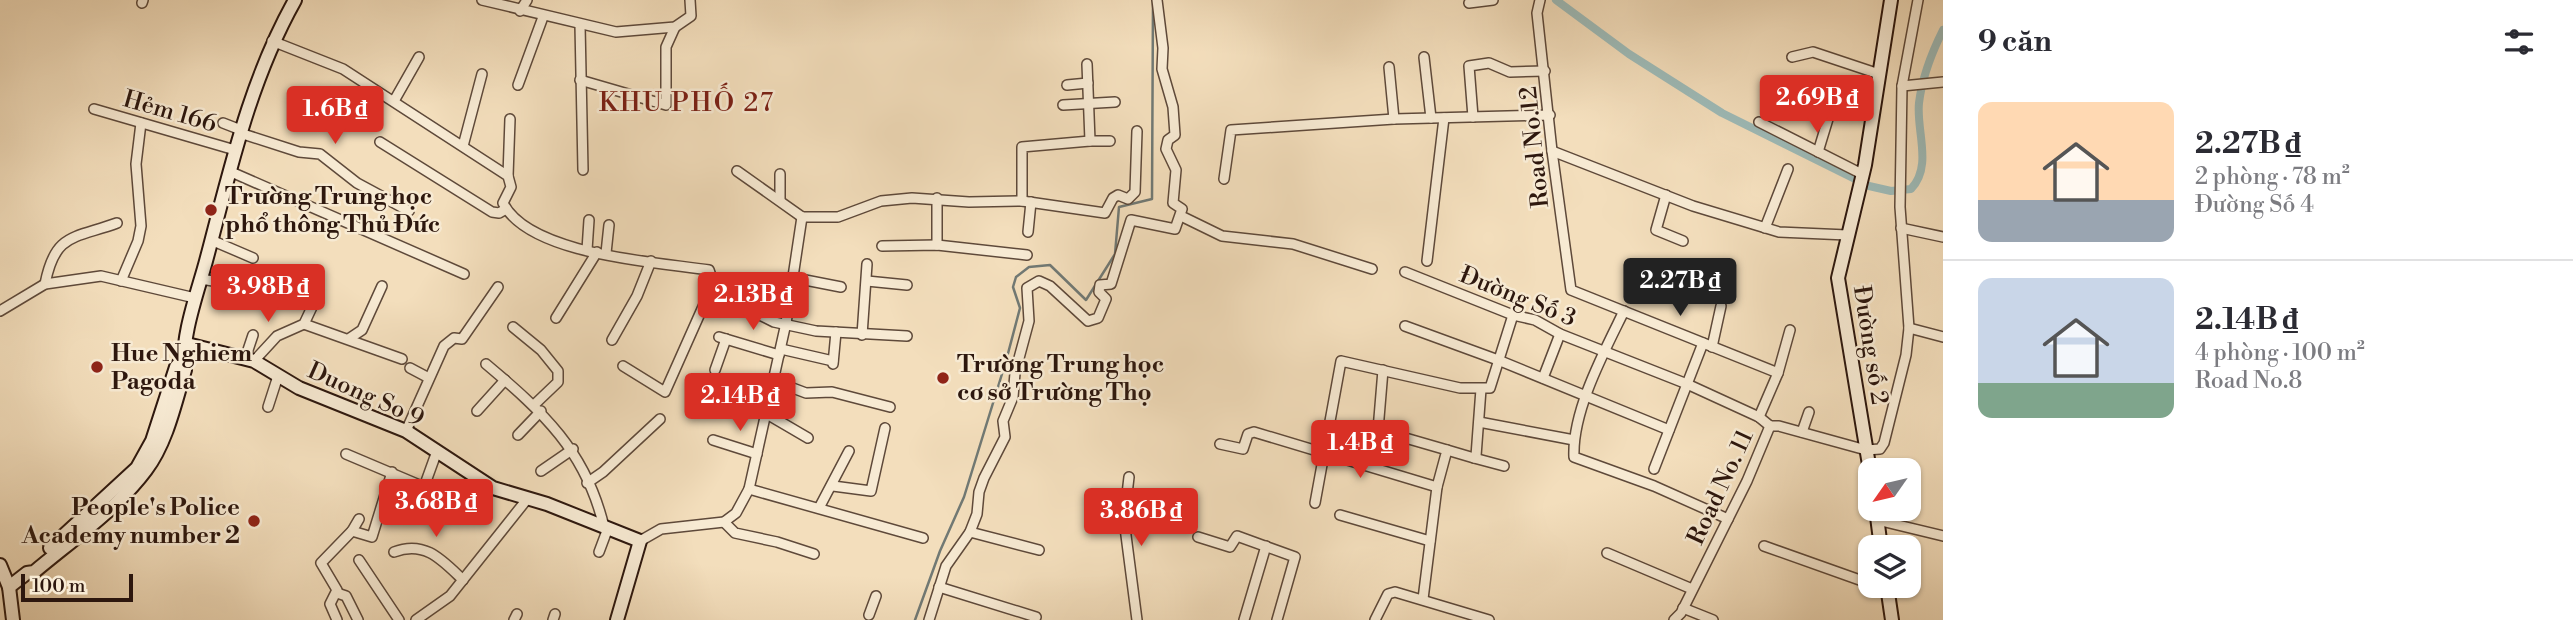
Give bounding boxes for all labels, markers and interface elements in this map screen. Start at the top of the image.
text: 9 căn [1978,23,2052,61]
icon: filters [2500,23,2538,61]
pin: 2.69B ₫ [1752,76,1882,135]
district label: KHU PHỐ 27 [599,82,775,119]
street label: Hẻm 166 [120,84,220,140]
text: 2.69B ₫ [1776,84,1858,112]
street label: Road No.12 [1514,85,1556,209]
pin: 1.6B ₫ [278,86,392,146]
text: 1.6B ₫ [303,95,367,123]
text: 2.27B ₫ [2195,125,2301,163]
icon: home [2034,130,2118,214]
text: 2 phòng · 78 m² [2195,163,2350,191]
place label: Trường Trung học phổ thông Thủ Đức [225,182,440,240]
text: Đường Số 4 [2195,191,2314,219]
marker: Trường Trung học phổ thông Thủ Đức [203,202,219,218]
pin: 2.27B ₫ [1615,258,1745,318]
street label: Đường Số 3 [1455,260,1580,334]
pin: 3.98B ₫ [203,264,333,324]
text: 2.27B ₫ [1639,267,1721,295]
pin: 2.13B ₫ [688,272,818,332]
text: 3.98B ₫ [227,273,309,301]
text: 2.13B ₫ [714,281,792,309]
street label: Đường số 2 [1846,283,1894,407]
text: 2.14B ₫ [2195,301,2298,339]
icon: home [2034,306,2118,390]
place label: Hue Nghiem Pagoda [111,339,252,397]
text: 4 phòng · 100 m² [2195,339,2365,367]
place label: Trường Trung học cơ sở Trường Thọ [957,350,1164,408]
street label: Duong So 9 [303,356,428,434]
marker: Hue Nghiem Pagoda [89,359,105,375]
text: Road No.8 [2195,367,2302,395]
marker: Trường Trung học cơ sở Trường Thọ [935,370,951,386]
pin: 2.14B ₫ [675,374,805,433]
text: 2.14B ₫ [700,382,780,410]
pin: 1.4B ₫ [1303,420,1417,480]
street label: Road No. 11 [1681,424,1761,550]
text: 1.4B ₫ [1327,429,1393,457]
north arrow [1858,458,1922,522]
map controls [1858,458,1921,598]
pin: 3.68B ₫ [371,480,501,539]
text: 3.68B ₫ [395,488,477,516]
pin: 3.86B ₫ [1076,489,1206,548]
place label: People's Police Academy number 2 [21,493,240,551]
text: 3.86B ₫ [1100,497,1182,525]
marker: People's Police Academy number 2 [246,513,262,529]
button: layers [1858,535,1921,598]
scale bar [21,571,133,603]
text: 100 m [32,574,85,598]

